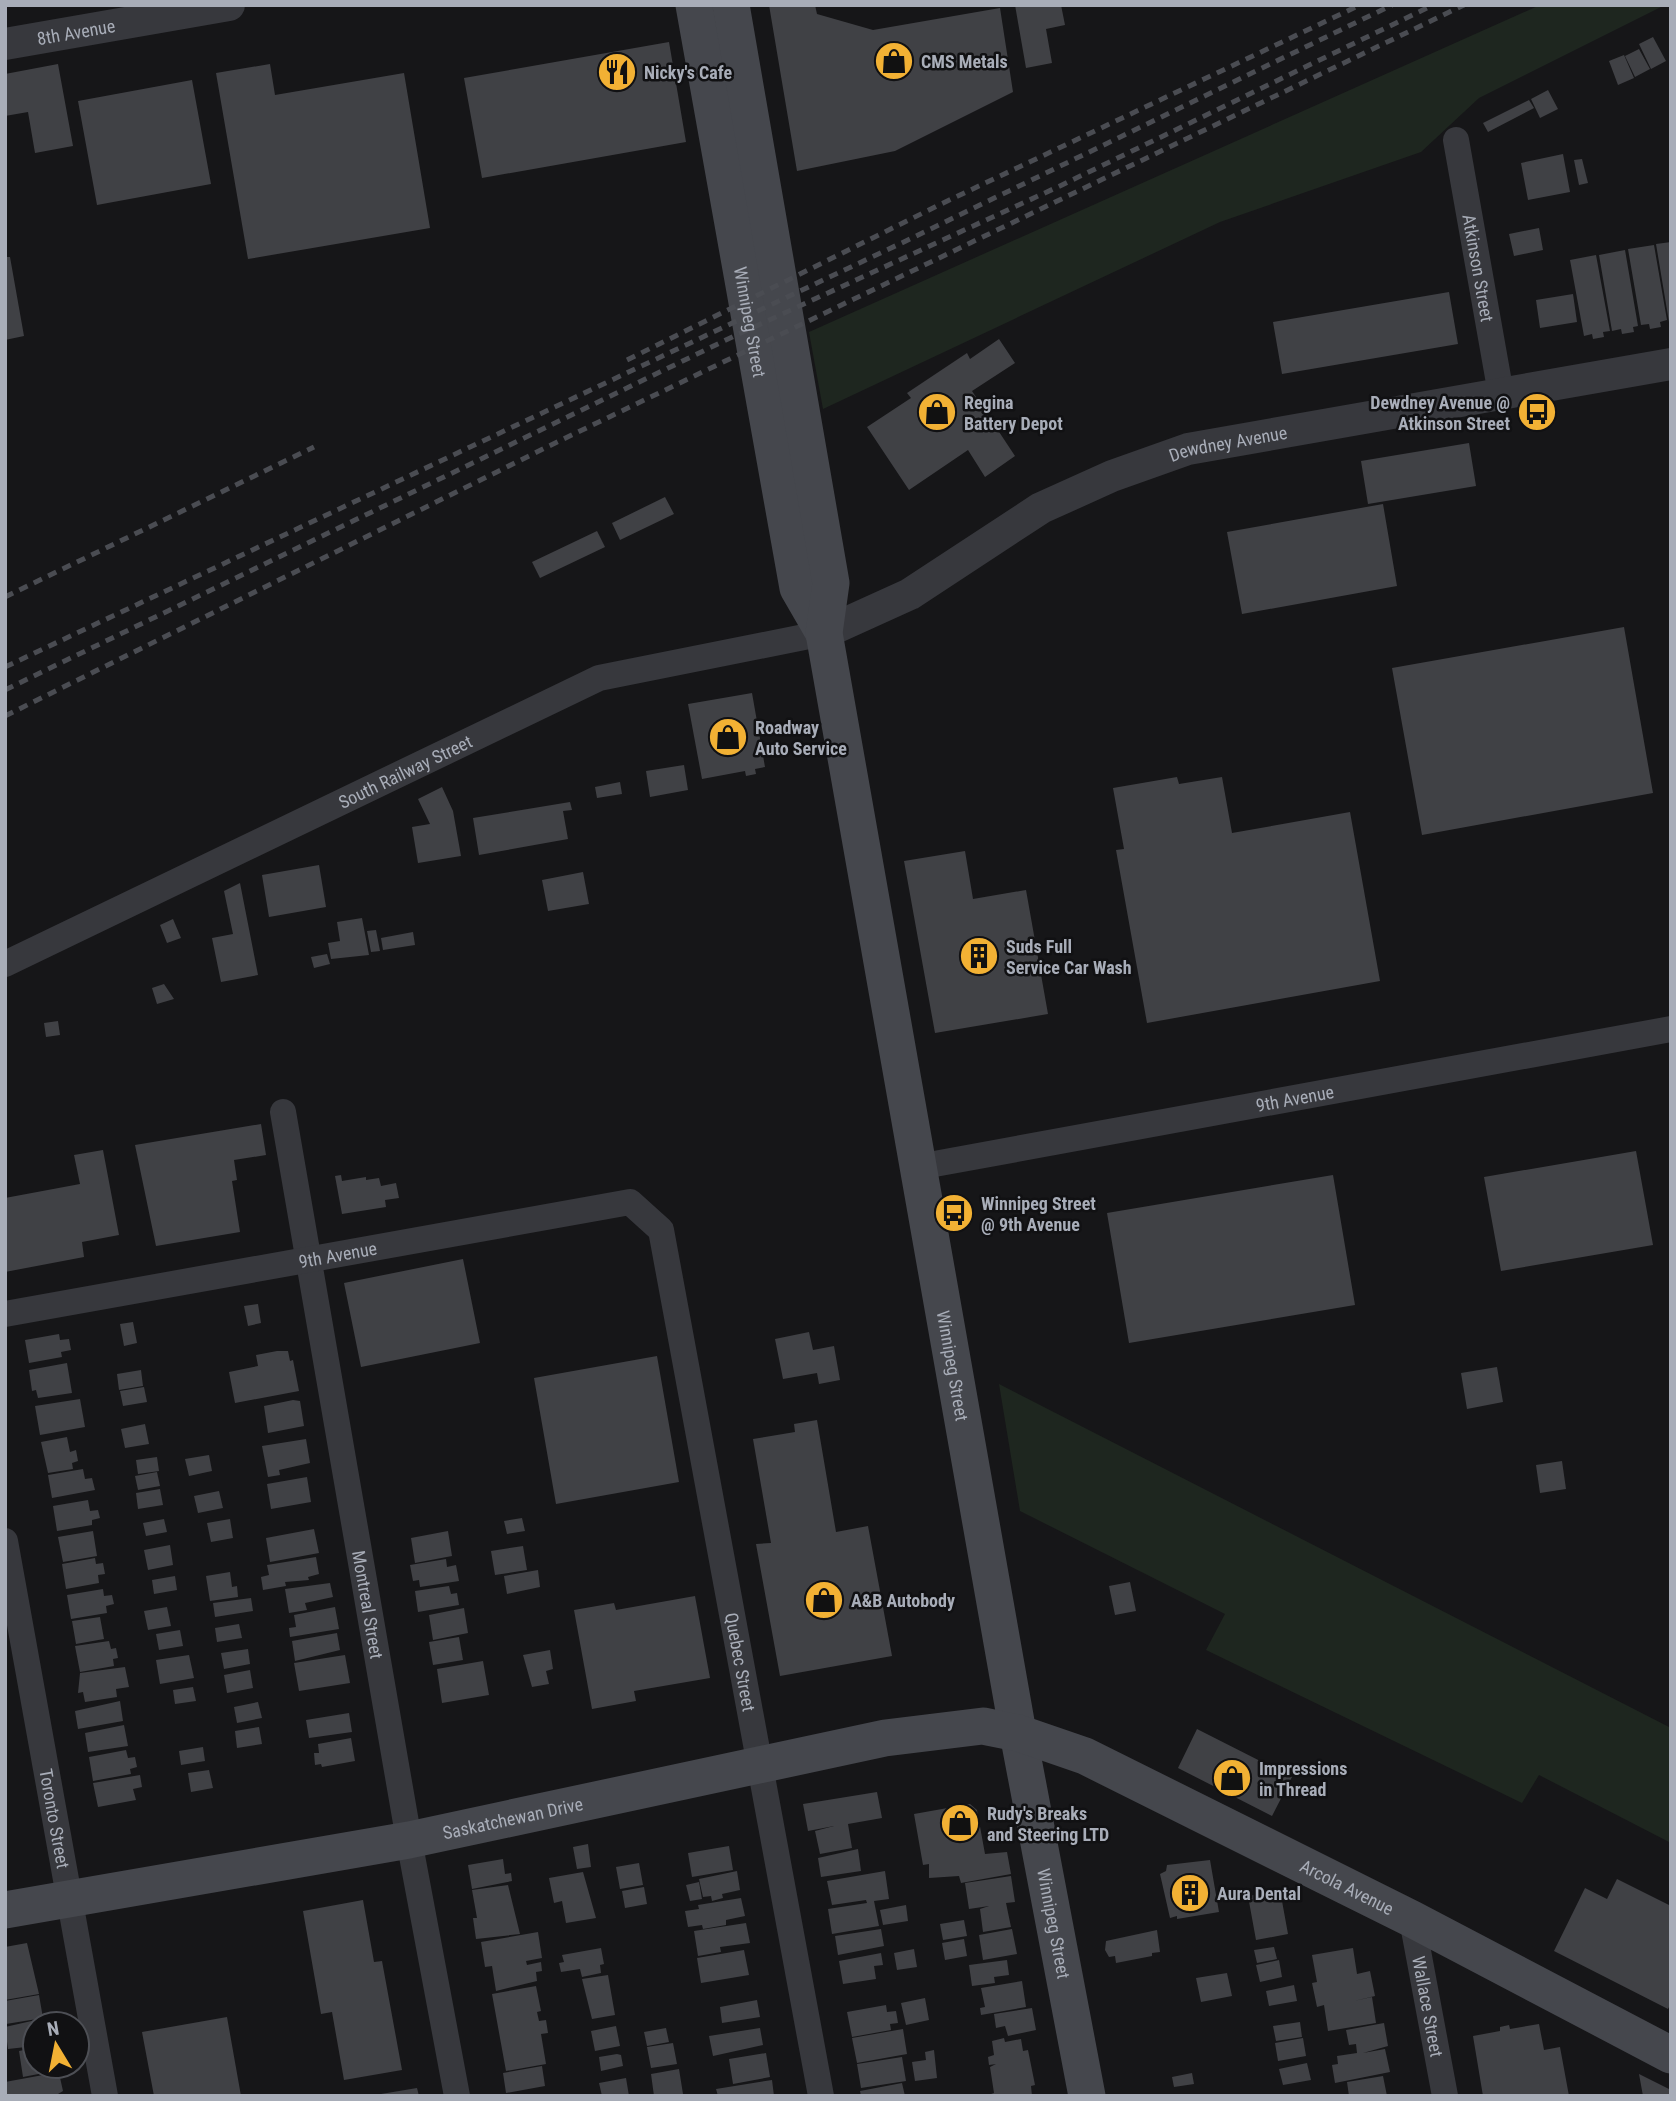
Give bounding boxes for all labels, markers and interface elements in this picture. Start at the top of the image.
street label: 8th Avenue [35,15,117,49]
shop icon: CMS Metals [873,40,915,82]
restaurant icon: Nicky's Cafe [596,51,638,93]
place label: CMS Metals [921,51,1008,72]
place label: Nicky's Cafe [644,62,732,83]
street label: Atkinson Street [1459,213,1499,323]
street label: Winnipeg Street [730,265,771,379]
shop icon: Regina Battery Depot [916,391,958,433]
bus stop icon: Dewdney Avenue @ Atkinson Street [1516,391,1558,433]
place label: Regina Battery Depot [964,392,1063,434]
place label: Dewdney Avenue @ Atkinson Street [1370,392,1510,434]
street label: Dewdney Avenue [1166,421,1289,465]
shop icon: Roadway Auto Service [707,716,749,758]
place label: Roadway Auto Service [755,717,847,759]
street label: South Railway Street [335,730,475,812]
building icon: Suds Full Service Car Wash [958,935,1000,977]
place label: Suds Full Service Car Wash [1006,936,1132,978]
street label: 9th Avenue [1254,1081,1335,1115]
bus stop icon: Winnipeg Street @ 9th Avenue [933,1192,975,1234]
place label: Winnipeg Street @ 9th Avenue [981,1193,1096,1235]
street label: 9th Avenue [297,1237,378,1272]
street label: Winnipeg Street [933,1309,973,1423]
street label: Montreal Street [349,1549,388,1660]
shop icon: A&B Autobody [803,1579,845,1621]
place label: A&B Autobody [851,1590,955,1611]
street label: Quebec Street [721,1611,760,1713]
shop icon: Impressions in Thread [1211,1757,1253,1799]
place label: Impressions in Thread [1259,1758,1347,1800]
street label: Toronto Street [36,1767,74,1870]
street label: Saskatchewan Drive [441,1793,585,1843]
shop icon: Rudy's Breaks and Steering LTD [939,1802,981,1844]
place label: Rudy's Breaks and Steering LTD [987,1803,1109,1845]
street label: Arcola Avenue [1297,1855,1397,1919]
street label: Winnipeg Street [1033,1867,1075,1981]
building icon: Aura Dental [1169,1872,1211,1914]
place label: Aura Dental [1217,1883,1301,1904]
street label: Wallace Street [1409,1954,1448,2059]
north arrow [21,2010,91,2080]
text: N [45,2016,61,2041]

